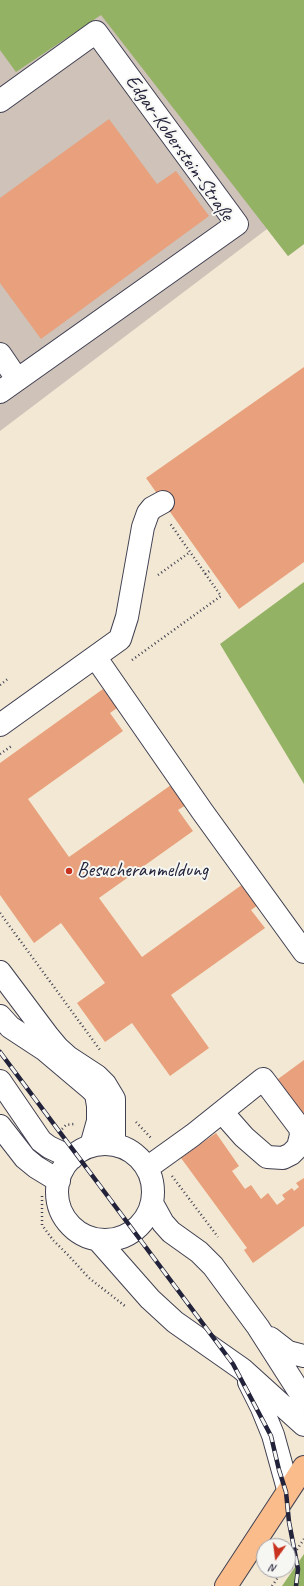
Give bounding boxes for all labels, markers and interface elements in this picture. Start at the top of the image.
street label: Edgar-Koberstein-Straße [120,70,238,226]
place label: Besucheranmeldung [77,859,208,883]
marker: Besucheranmeldung [64,866,74,876]
north arrow [256,1538,296,1578]
text: N [268,1561,278,1576]

